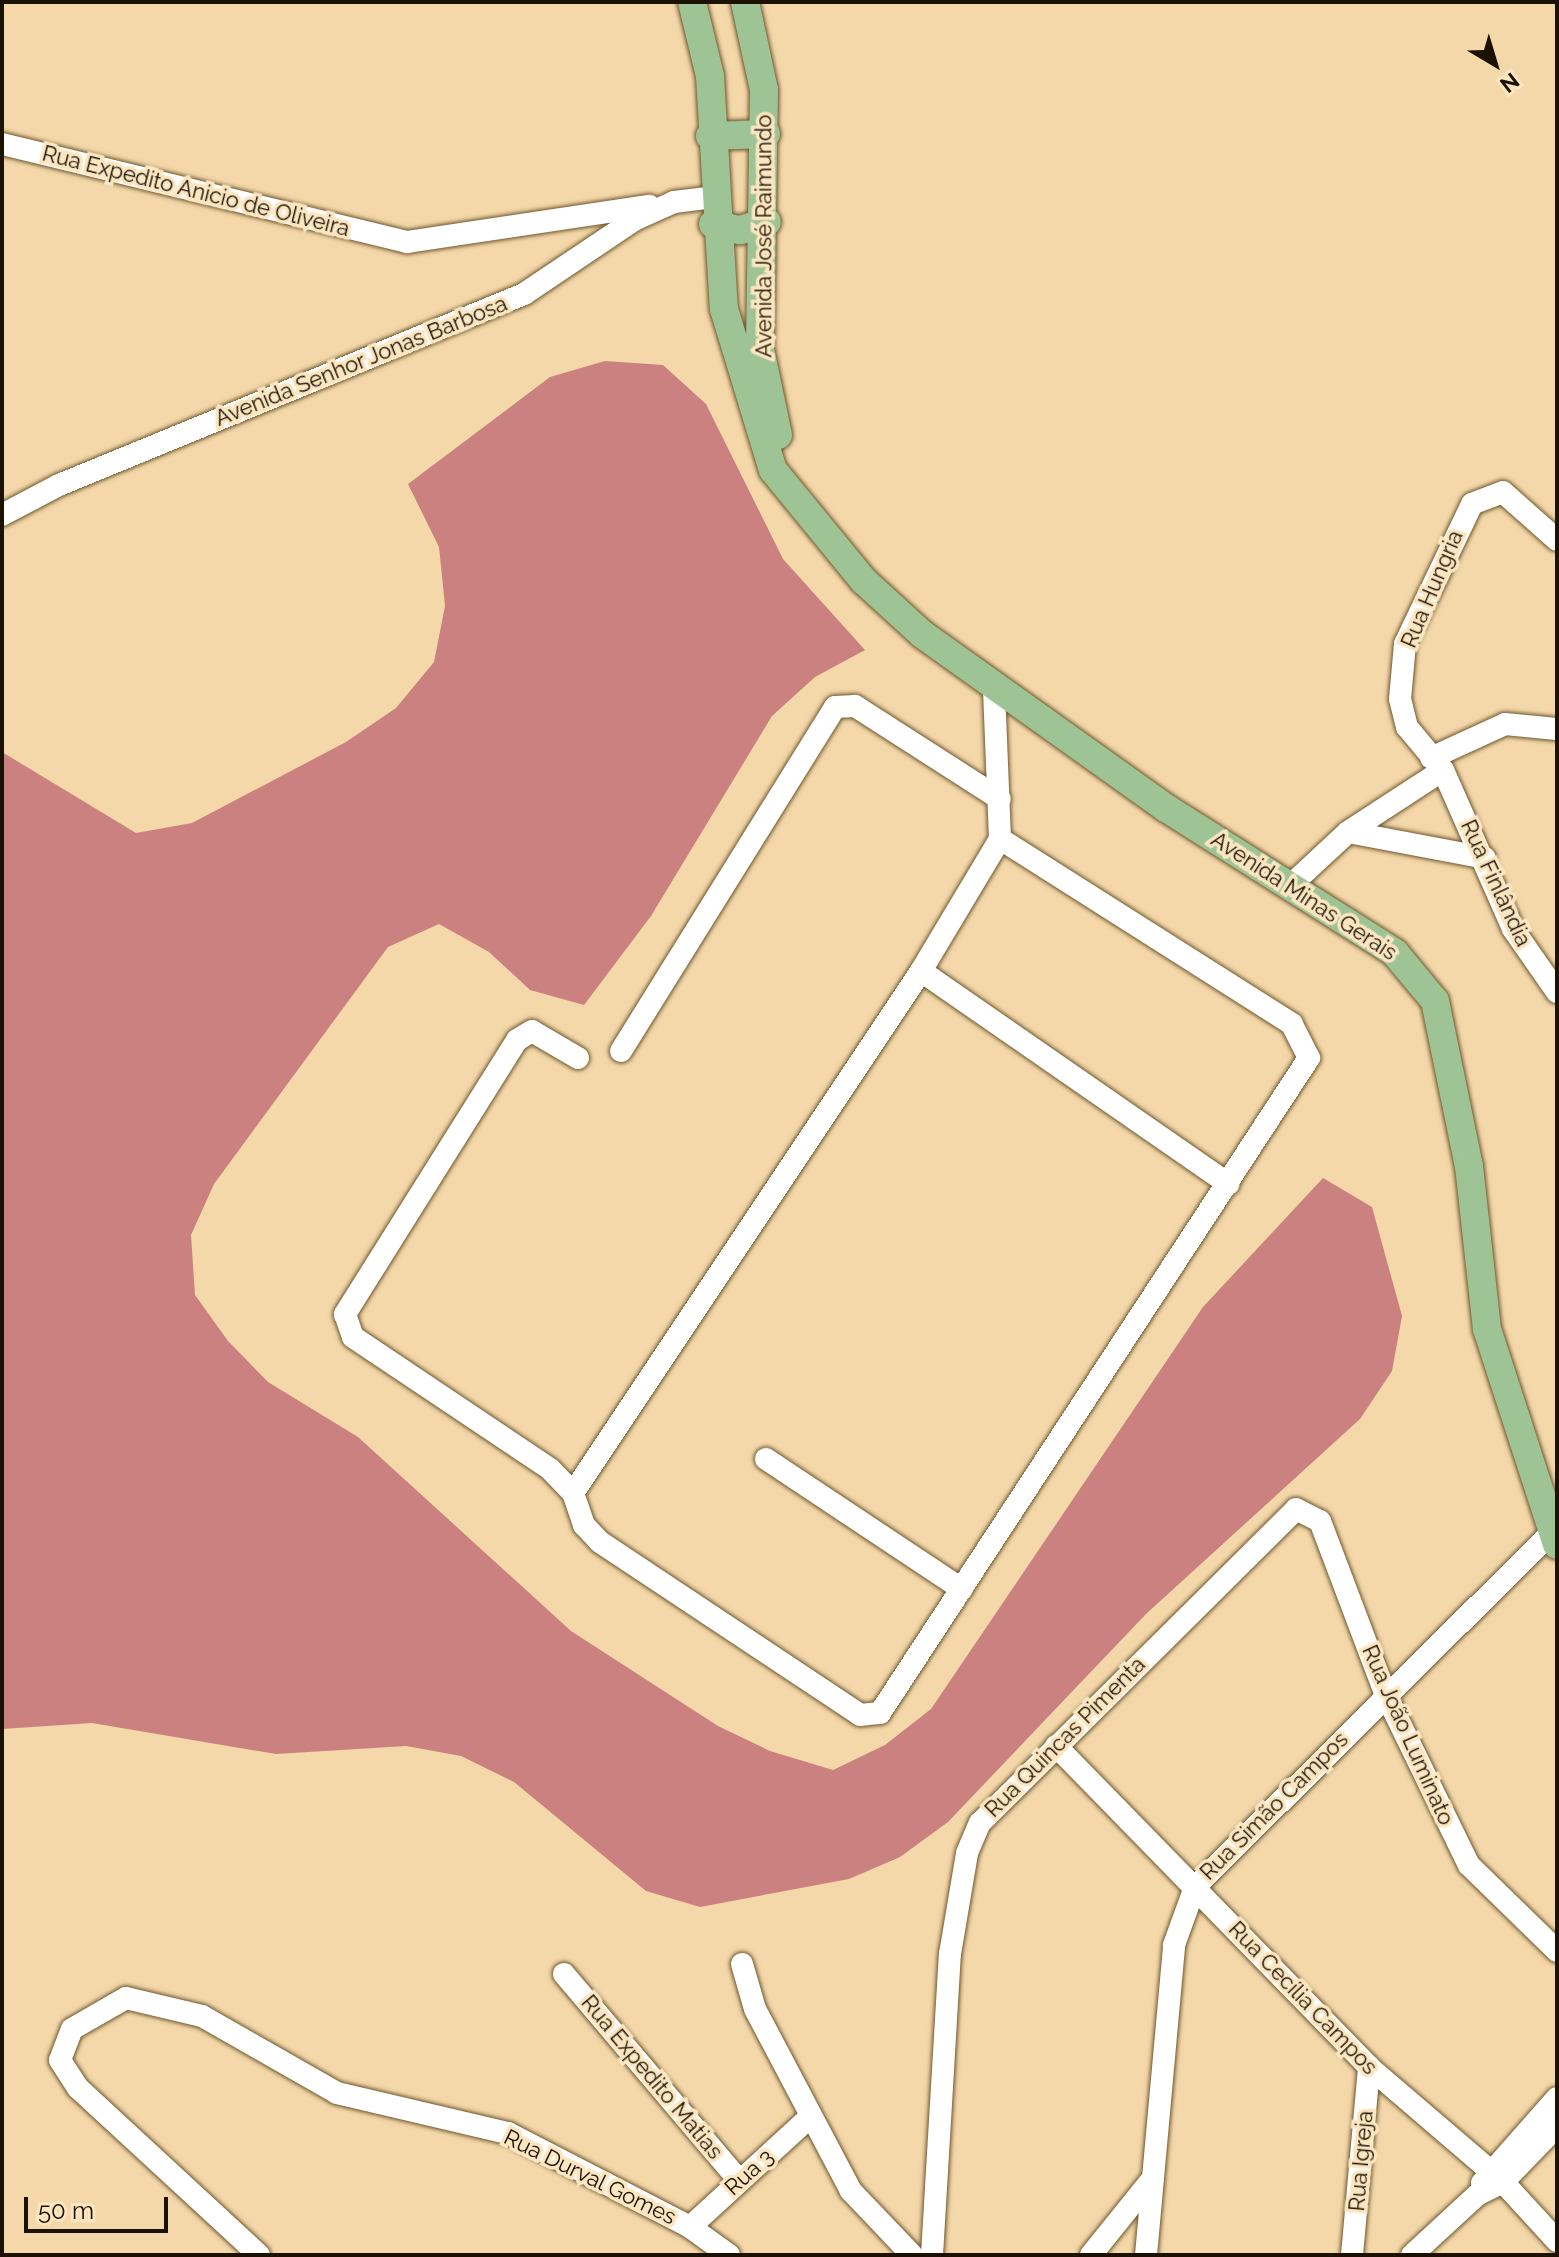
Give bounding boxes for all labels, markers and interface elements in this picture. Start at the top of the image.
north arrow [1455,24,1535,104]
text: N [1495,67,1524,98]
street label: Avenida José Raimundo [751,114,777,358]
street label: Rua Expedito Anicio de Oliveira [39,140,353,242]
street label: Avenida Senhor Jonas Barbosa [211,290,511,432]
street label: Rua Hungria [1395,526,1469,652]
street label: Rua Finlândia [1455,815,1537,951]
street label: Avenida Minas Gerais [1206,826,1402,966]
street label: Rua João Luminato [1356,1641,1460,1829]
street label: Rua Quincas Pimenta [979,1651,1151,1823]
street label: Rua Simão Campos [1194,1726,1354,1886]
street label: Rua Cecília Campos [1223,1916,1383,2080]
street label: Rua Expedito Matias [576,1990,728,2164]
street label: Rua Igreja [1343,2110,1379,2212]
street label: Rua Durval Gomes [499,2124,681,2230]
street label: Rua 3 [719,2143,779,2201]
scale bar [28,2181,172,2231]
text: 50 m [38,2196,94,2225]

